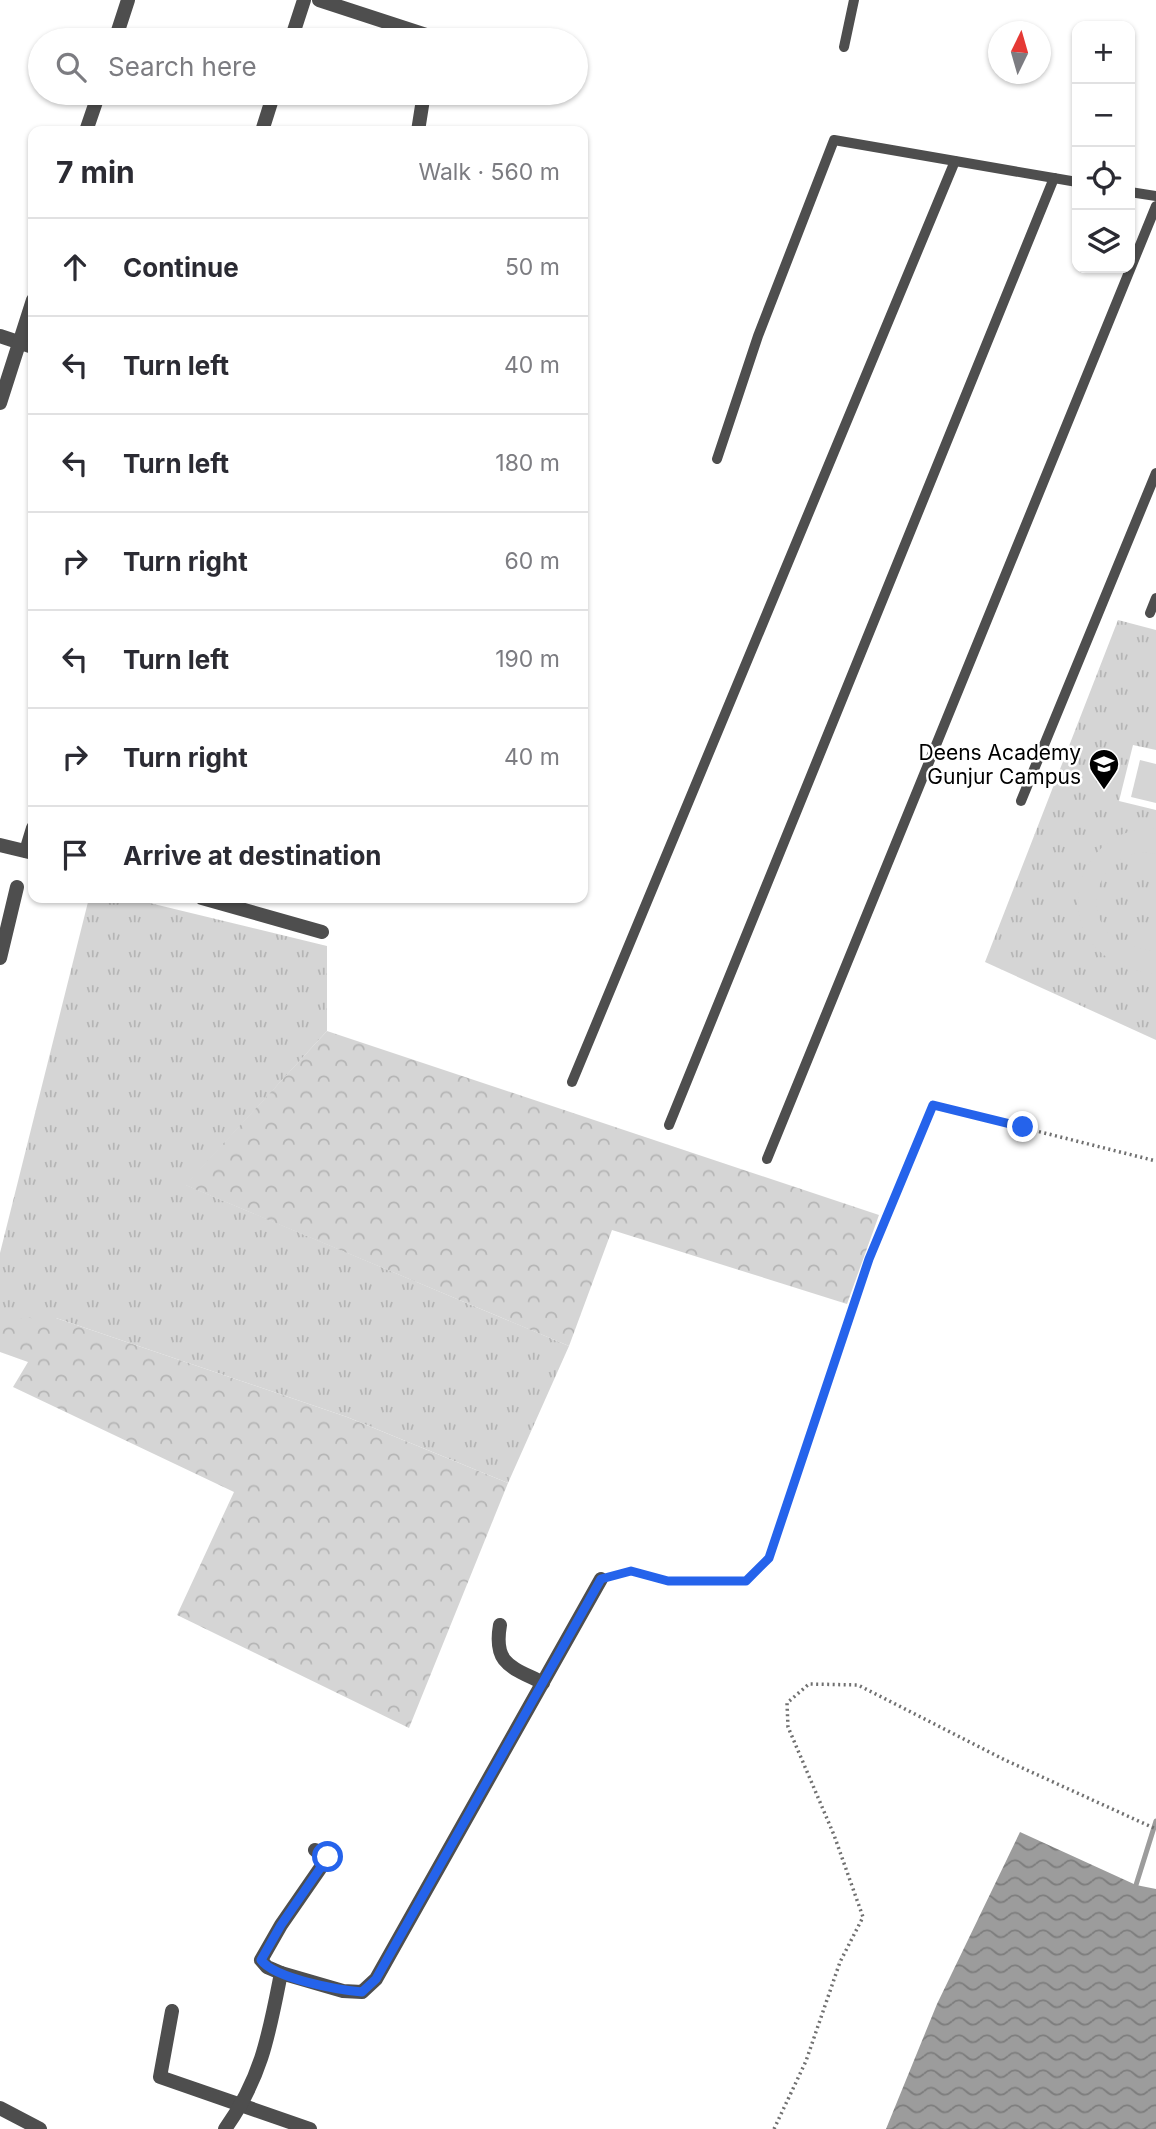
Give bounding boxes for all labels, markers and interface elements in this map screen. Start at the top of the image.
north arrow [988,21,1051,84]
map controls [1072,21,1135,273]
button: + [1072,21,1135,84]
search box [28,28,588,105]
icon: search [52,48,90,86]
text: Search here [108,51,257,82]
button: − [1072,84,1135,147]
button: locate [1072,147,1135,210]
text: 7 min [56,154,135,190]
text: Walk · 560 m [418,158,560,186]
button: layers [1072,210,1135,273]
icon: ahead [56,248,94,286]
text: Continue [123,252,239,283]
text: 50 m [505,253,560,281]
icon: left [56,346,94,384]
text: Turn left [123,350,229,381]
text: 40 m [504,351,560,379]
icon: left [56,444,94,482]
text: Turn left [123,448,229,479]
text: 180 m [495,449,560,477]
icon: right [56,542,94,580]
text: Turn right [123,546,248,577]
text: 60 m [505,547,560,575]
icon: left [56,640,94,678]
text: Turn left [123,644,229,675]
text: 190 m [495,645,560,673]
icon: right [56,738,94,776]
place label: Deens Academy Gunjur Campus [918,740,1081,789]
text: Turn right [123,742,248,773]
text: 40 m [504,743,560,771]
school or university icon: Deens Academy Gunjur Campus [1087,747,1121,791]
icon: arrive [56,836,94,874]
text: Arrive at destination [123,840,382,871]
route end [1007,1111,1038,1142]
route start [312,1841,343,1872]

